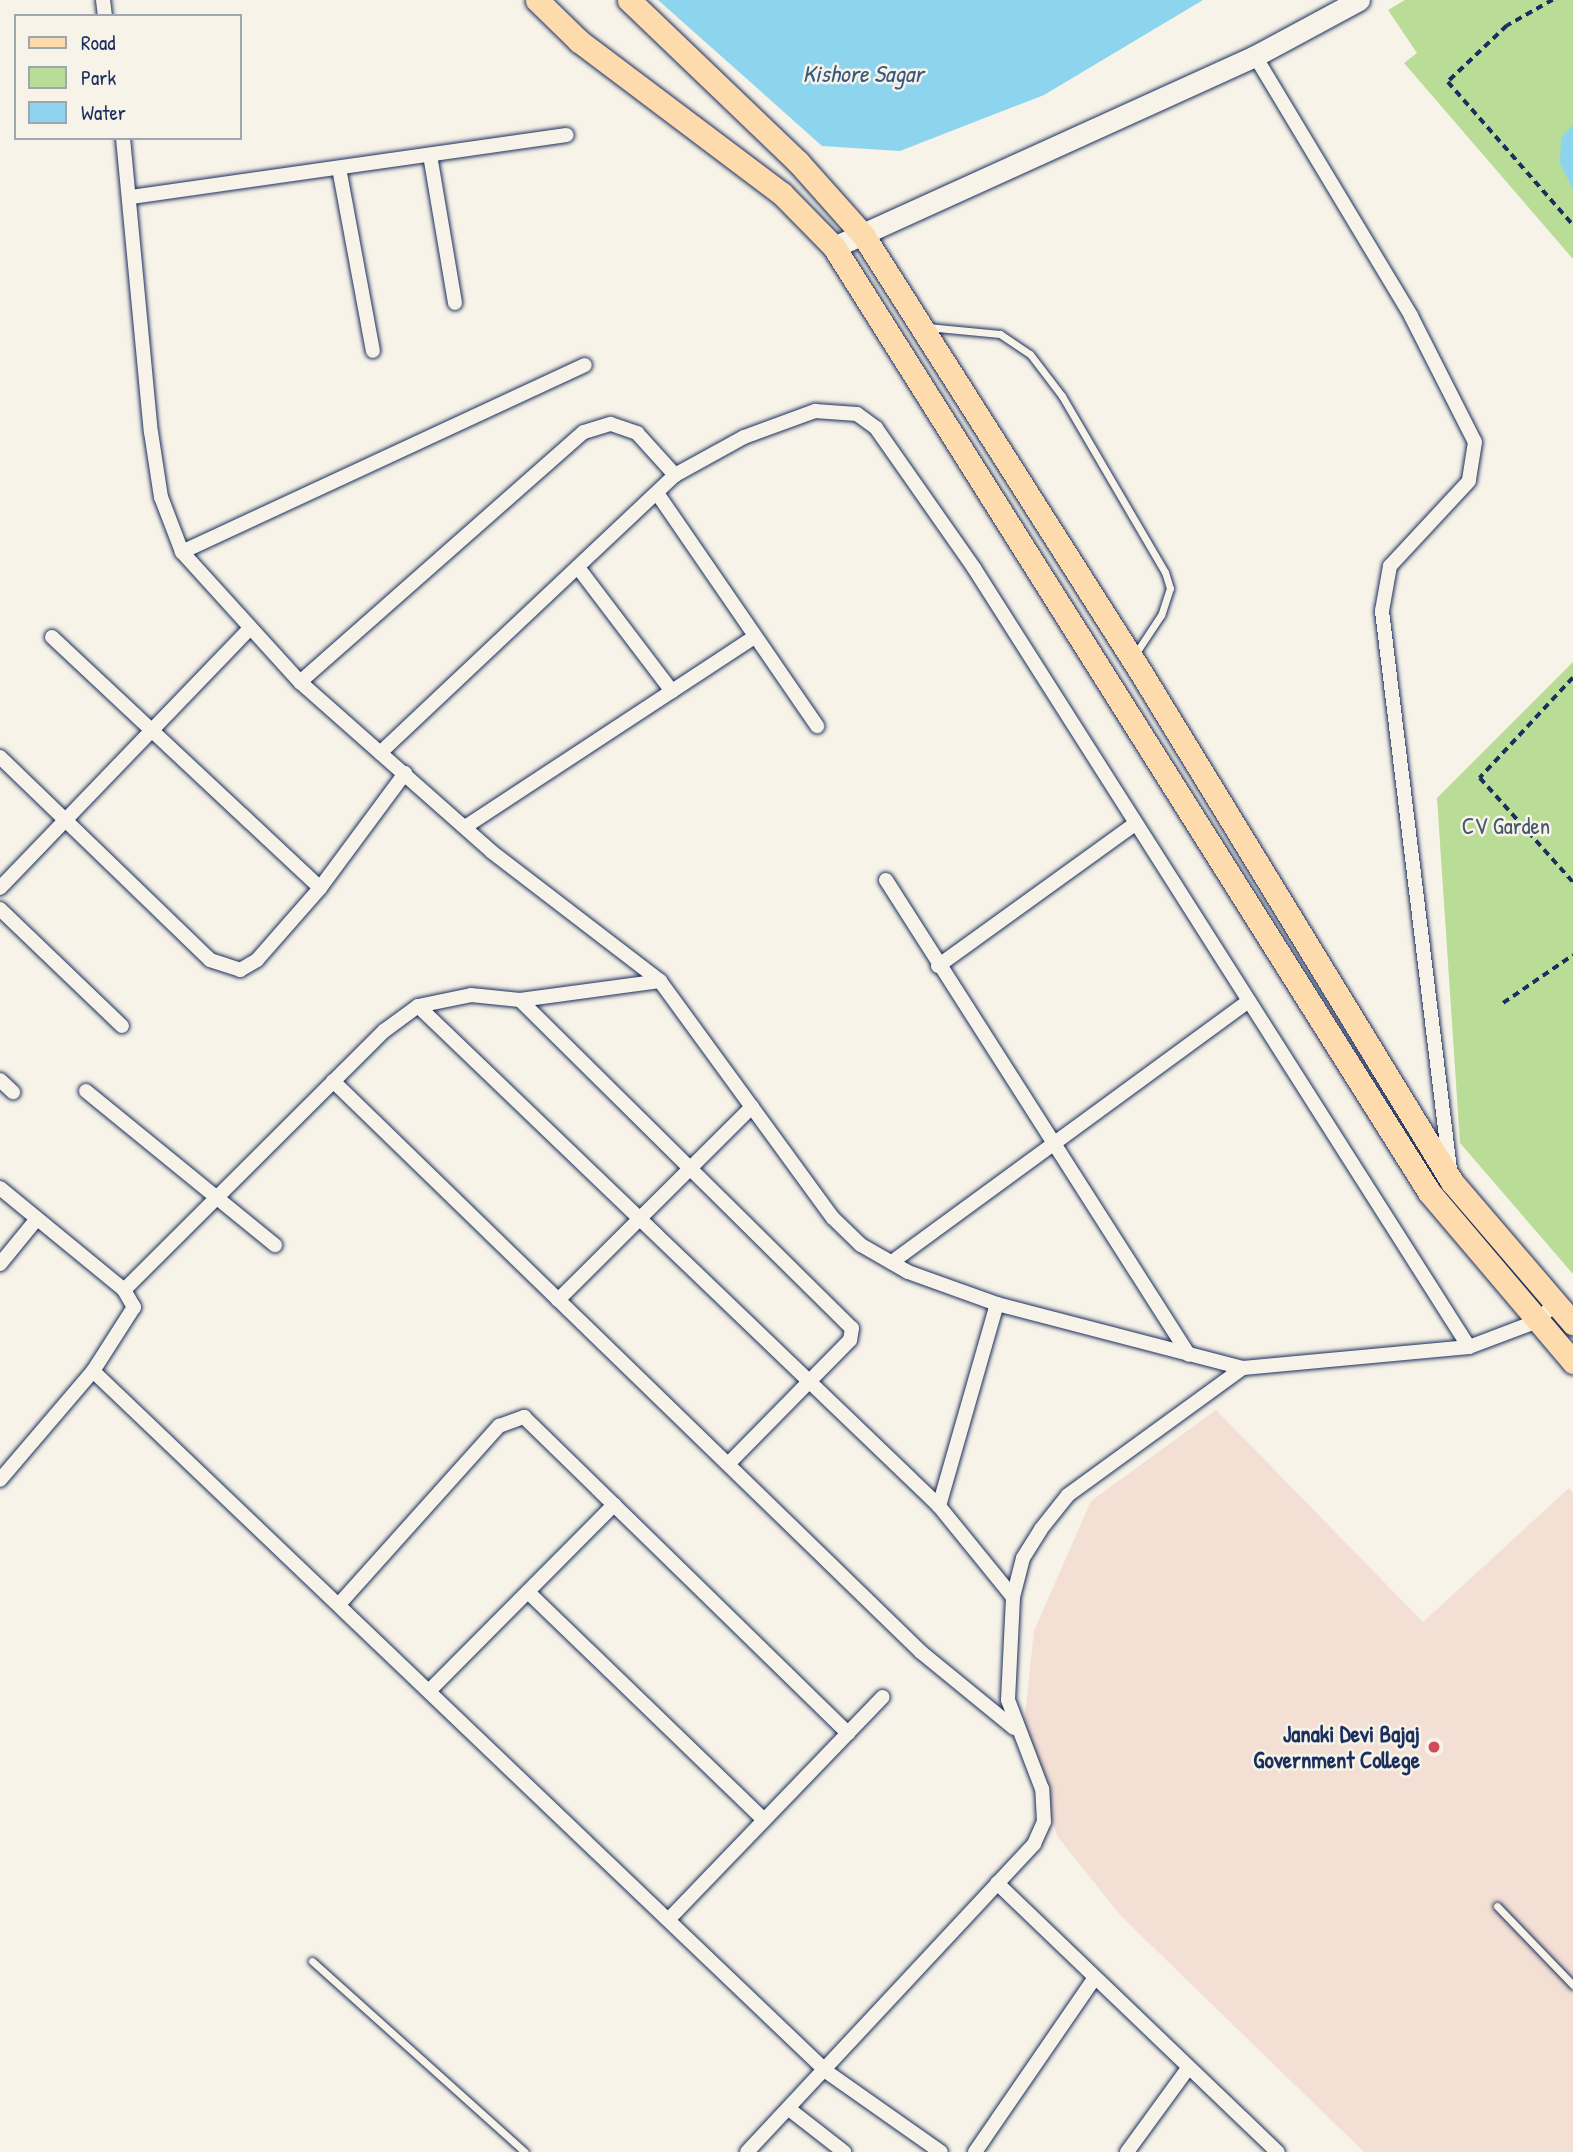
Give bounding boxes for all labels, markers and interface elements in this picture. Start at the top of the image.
legend [14,14,242,140]
text: Road [81,28,115,57]
water label: Kishore Sagar [803,60,923,88]
text: Park [81,63,116,92]
text: Water [81,98,126,127]
park label: CV Garden [1462,812,1550,840]
place label: Janaki Devi Bajaj Government College [1253,1720,1420,1774]
marker: Janaki Devi Bajaj Government College [1426,1739,1442,1755]

